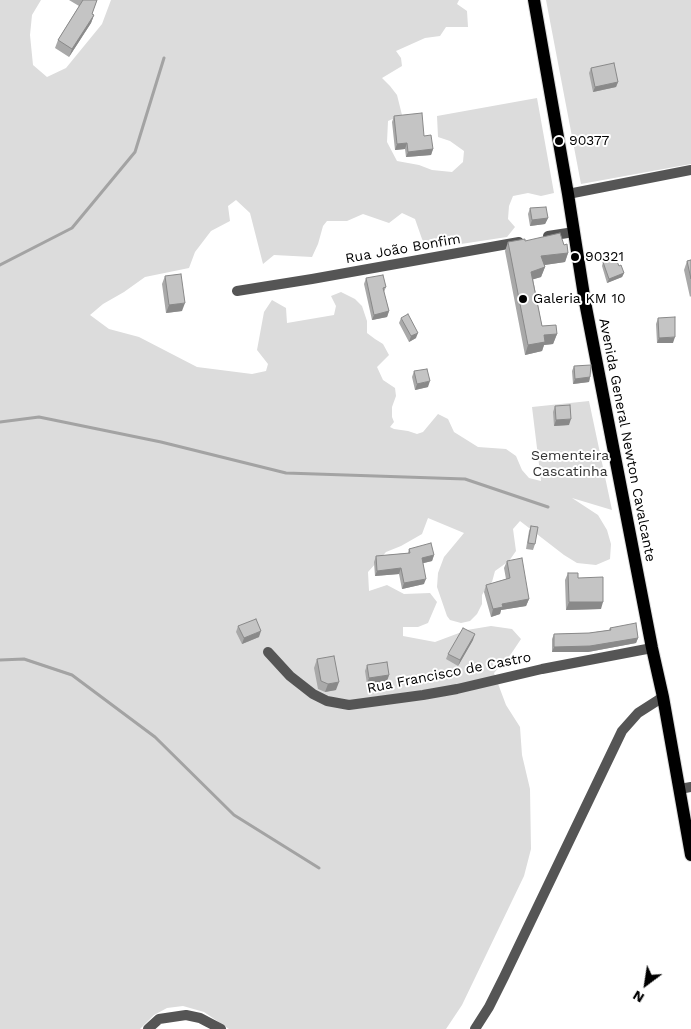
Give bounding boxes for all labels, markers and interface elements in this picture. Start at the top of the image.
place label: 90377 [569,133,609,149]
marker: 90377 [553,135,565,147]
street label: Rua João Bonfim [344,231,462,267]
place label: 90321 [585,249,624,265]
marker: 90321 [569,251,581,263]
place label: Galeria KM 10 [533,291,626,307]
marker: Galeria KM 10 [517,293,529,305]
street label: Avenida General Newton Cavalcante [595,317,659,563]
park label: Sementeira Cascatinha [531,448,609,481]
street label: Rua Francisco de Castro [366,649,532,697]
north arrow [621,959,671,1009]
text: N [630,987,647,1006]

